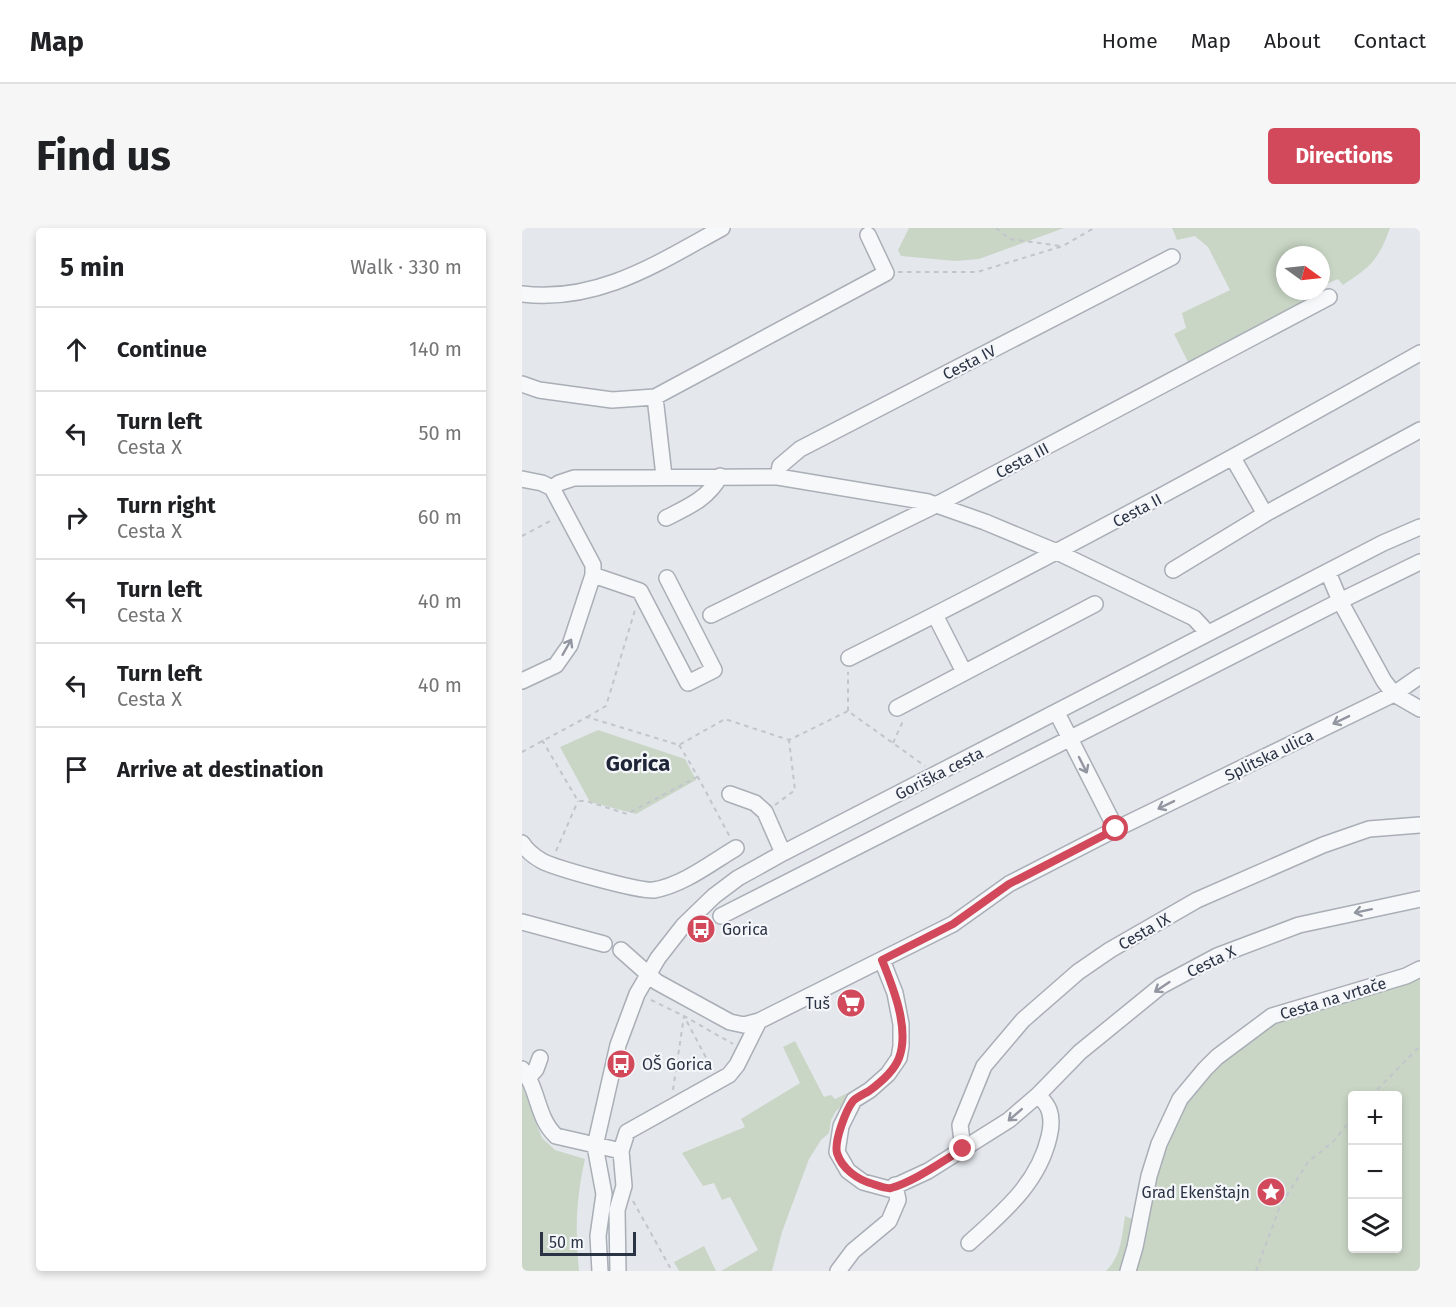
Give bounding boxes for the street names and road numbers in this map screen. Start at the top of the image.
street label: Cesta IV [939,341,999,384]
street label: Cesta III [992,439,1052,482]
street label: Cesta II [1109,490,1165,531]
street label: Splitska ulica [1222,726,1317,785]
street label: Goriška cesta [892,743,986,804]
street label: Cesta IX [1115,909,1174,954]
street label: Cesta X [1184,941,1239,981]
street label: Cesta na vrtače [1278,973,1389,1024]

